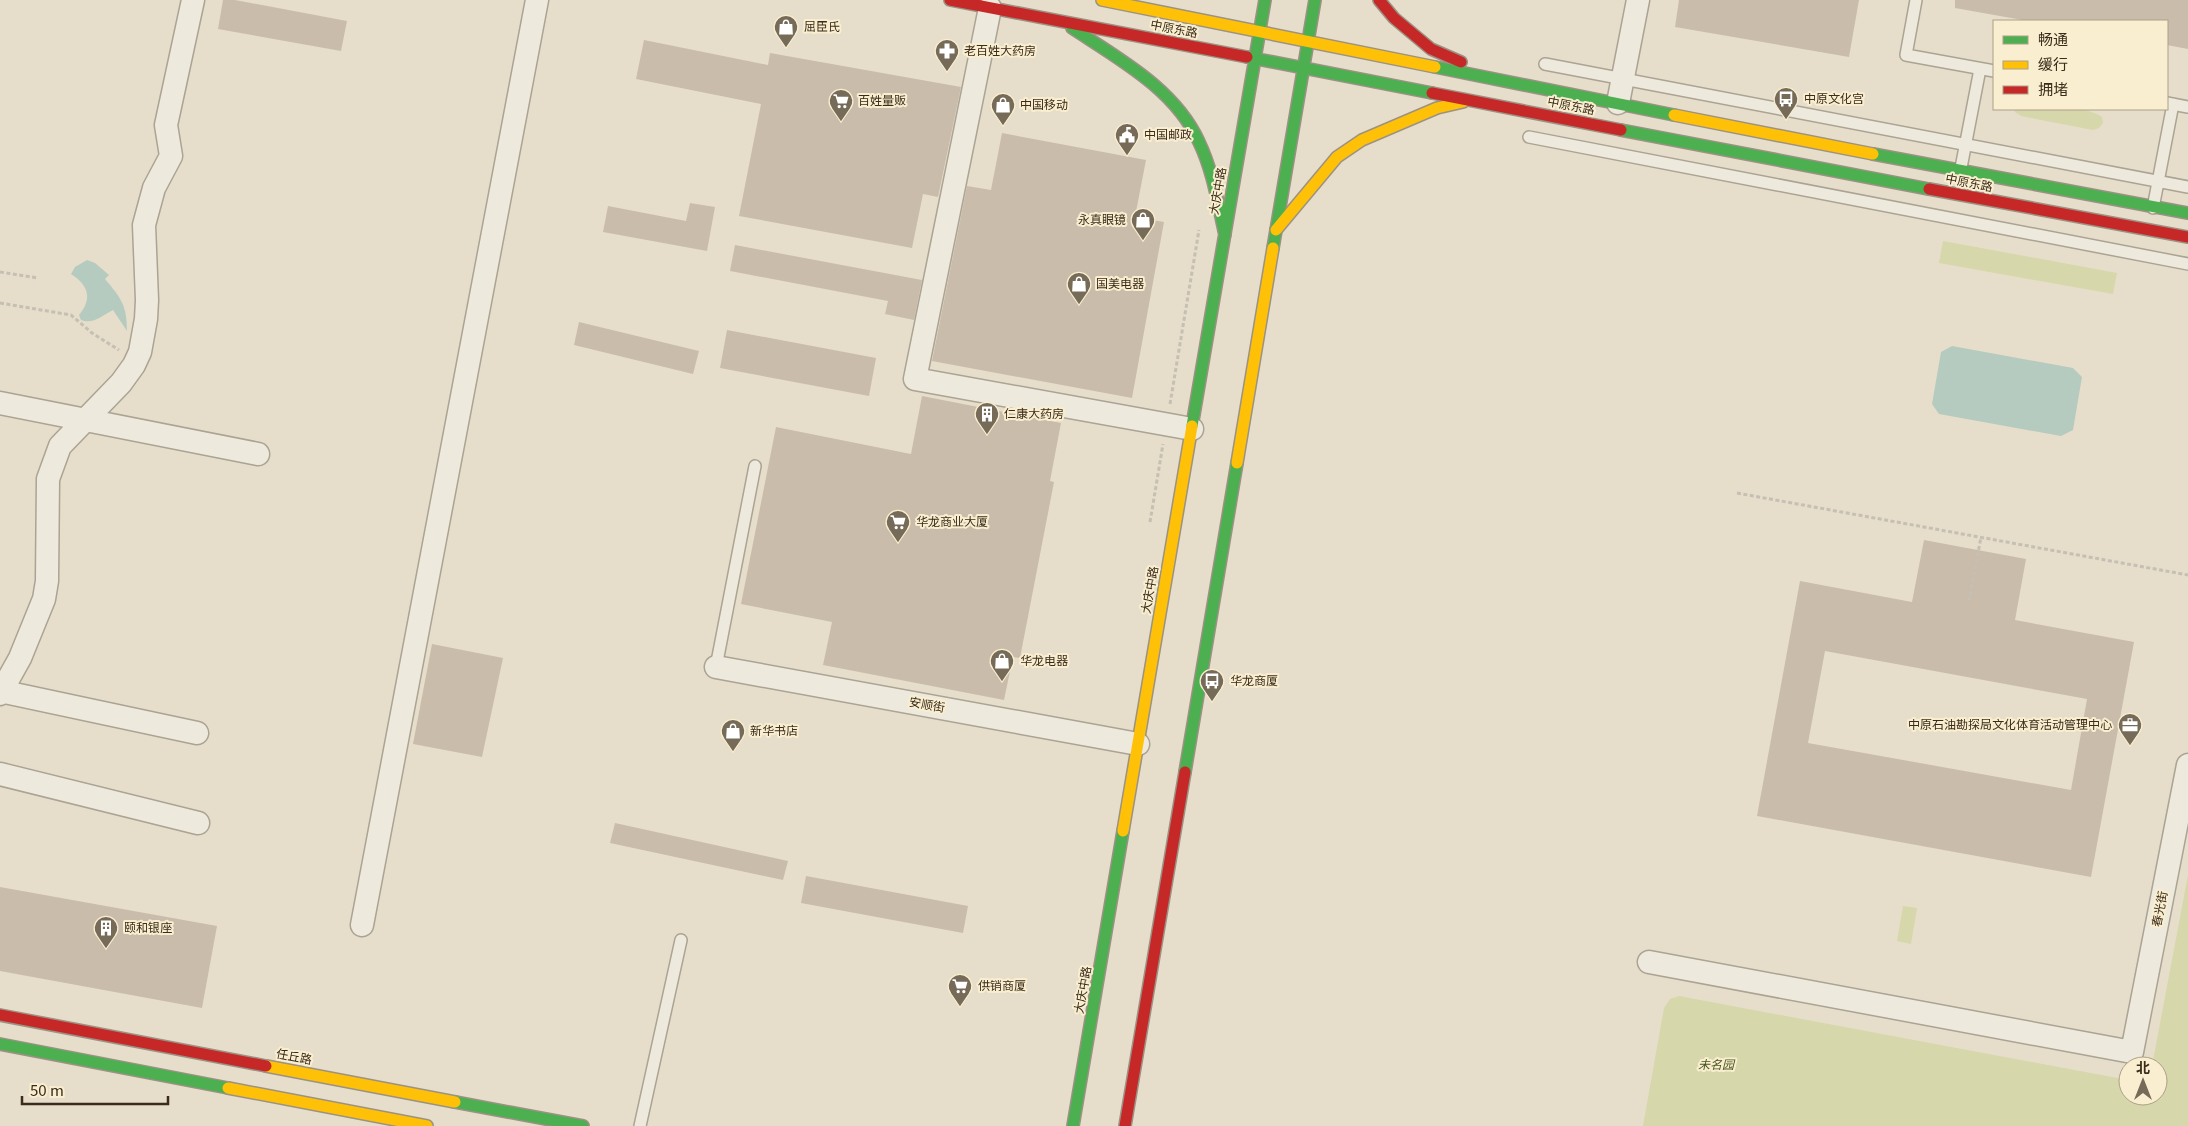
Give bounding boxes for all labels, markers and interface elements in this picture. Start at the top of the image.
shop icon: 屈臣氏 [773,14,799,48]
street label: 中原东路 [1149,15,1199,40]
place label: 屈臣氏 [804,17,840,34]
legend [1993,20,2168,110]
text: 畅通 [2038,28,2068,49]
pharmacy icon: 老百姓大药房 [934,38,960,72]
place label: 老百姓大药房 [964,41,1036,58]
text: 缓行 [2038,53,2068,74]
text: 拥堵 [2038,78,2068,99]
bus stop icon: 中原文化宫 [1773,86,1799,120]
supermarket icon: 百姓量贩 [828,88,854,122]
place label: 中原文化宫 [1804,89,1864,106]
place label: 百姓量贩 [858,91,906,108]
shop icon: 中国移动 [990,92,1016,126]
street label: 中原东路 [1546,92,1596,117]
place label: 中国移动 [1020,95,1068,112]
public building icon: 中国邮政 [1114,122,1140,156]
place label: 中国邮政 [1144,125,1192,142]
street label: 大庆中路 [1204,166,1229,216]
street label: 中原东路 [1944,169,1994,194]
shop icon: 永真眼镜 [1130,207,1156,241]
place label: 永真眼镜 [1078,210,1126,227]
shop icon: 国美电器 [1066,271,1092,305]
place label: 国美电器 [1096,274,1144,291]
building icon: 仁康大药房 [974,401,1000,435]
place label: 仁康大药房 [1004,404,1064,421]
supermarket icon: 华龙商业大厦 [885,509,911,543]
place label: 华龙商业大厦 [916,512,988,529]
street label: 大庆中路 [1136,565,1161,615]
shop icon: 华龙电器 [989,648,1015,682]
place label: 华龙电器 [1020,651,1068,668]
bus stop icon: 华龙商厦 [1199,668,1225,702]
place label: 华龙商厦 [1230,671,1278,688]
street label: 安顺街 [908,692,946,715]
office icon: 中原石油勘探局文化体育活动管理中心 [2117,712,2143,746]
place label: 中原石油勘探局文化体育活动管理中心 [1908,715,2112,732]
shop icon: 新华书店 [720,718,746,752]
place label: 新华书店 [750,721,798,738]
street label: 春光街 [2147,889,2170,928]
building icon: 颐和银座 [93,915,119,949]
place label: 颐和银座 [124,918,172,935]
street label: 大庆中路 [1069,965,1094,1015]
supermarket icon: 供销商厦 [947,973,973,1007]
place label: 供销商厦 [978,976,1026,993]
street label: 任丘路 [275,1044,314,1067]
park label: 未名园 [1698,1055,1736,1072]
north arrow [2118,1056,2168,1106]
text: 北 [2136,1057,2150,1077]
scale bar [22,1074,169,1106]
text: 50 m [30,1079,64,1100]

